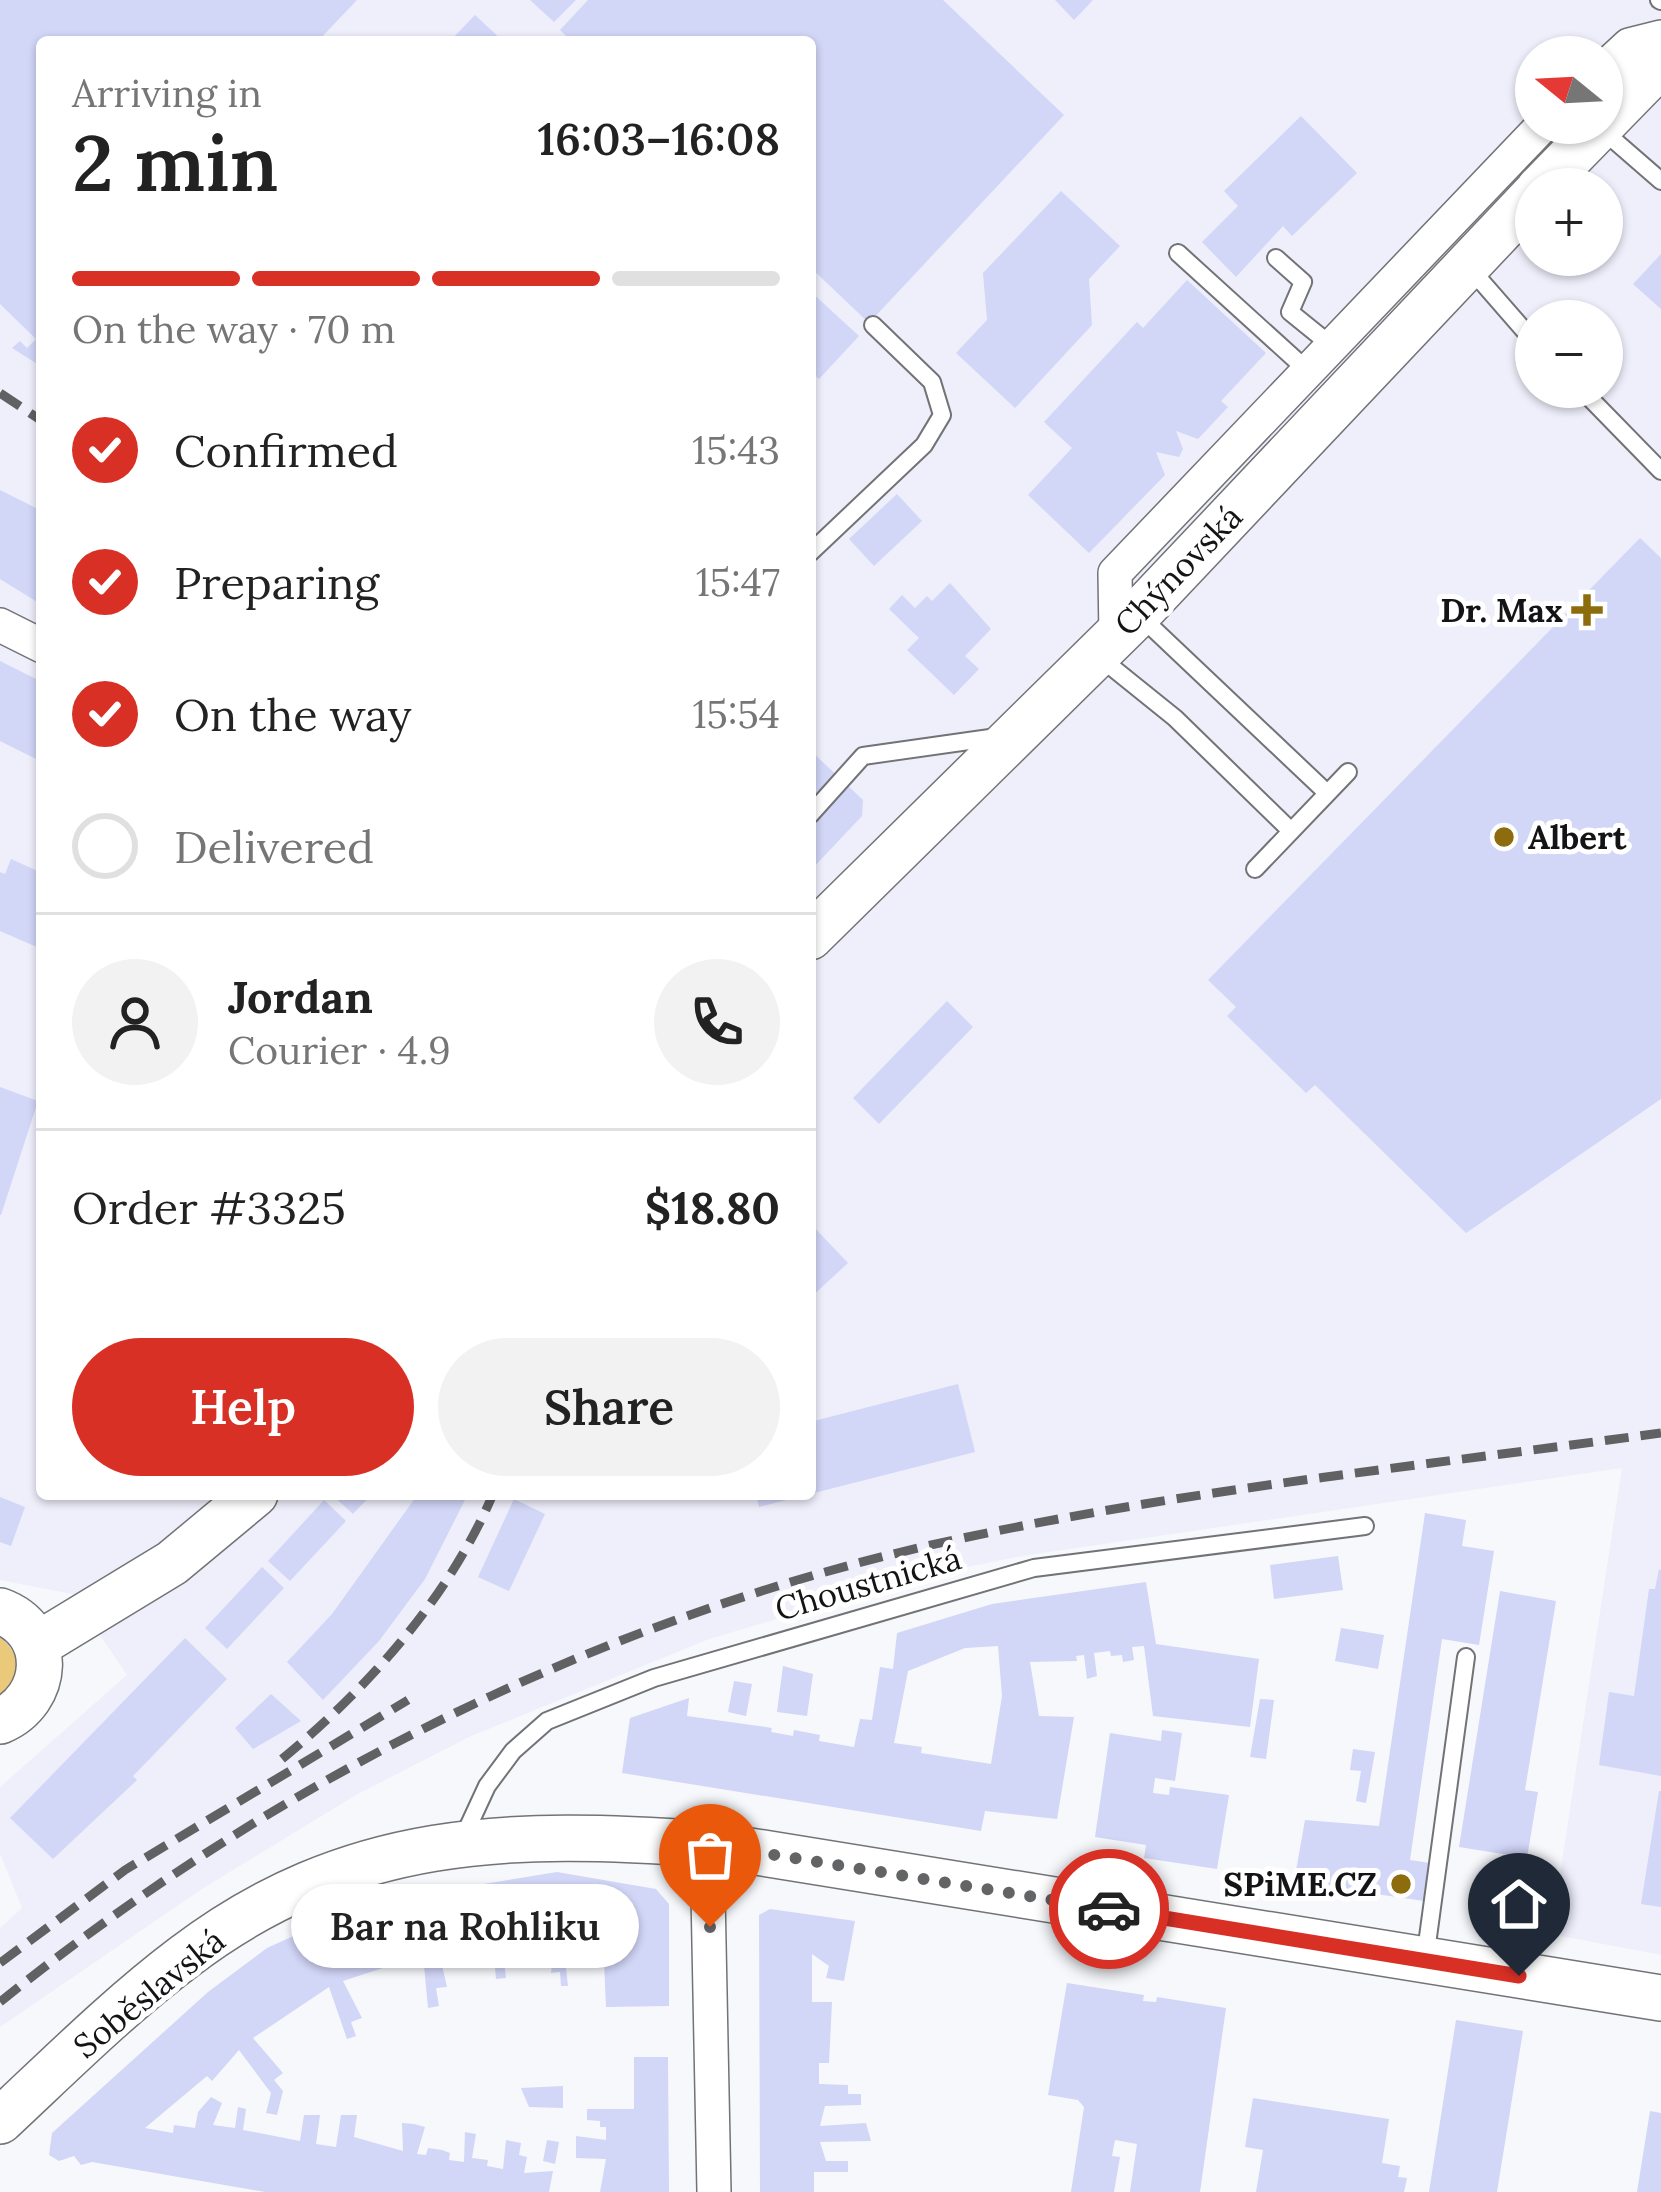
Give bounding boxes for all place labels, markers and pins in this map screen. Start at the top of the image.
place label: Dr. Max [1440,589,1563,631]
marker: Dr. Max [1574,597,1600,623]
place label: Albert [1528,816,1628,858]
marker: Albert [1491,824,1517,850]
pin [659,1804,761,1927]
pin [1468,1853,1570,1976]
place label: SPiME.CZ [1223,1863,1377,1905]
marker: SPiME.CZ [1388,1871,1414,1897]
callout: Bar na Rohliku [290,1885,638,1969]

